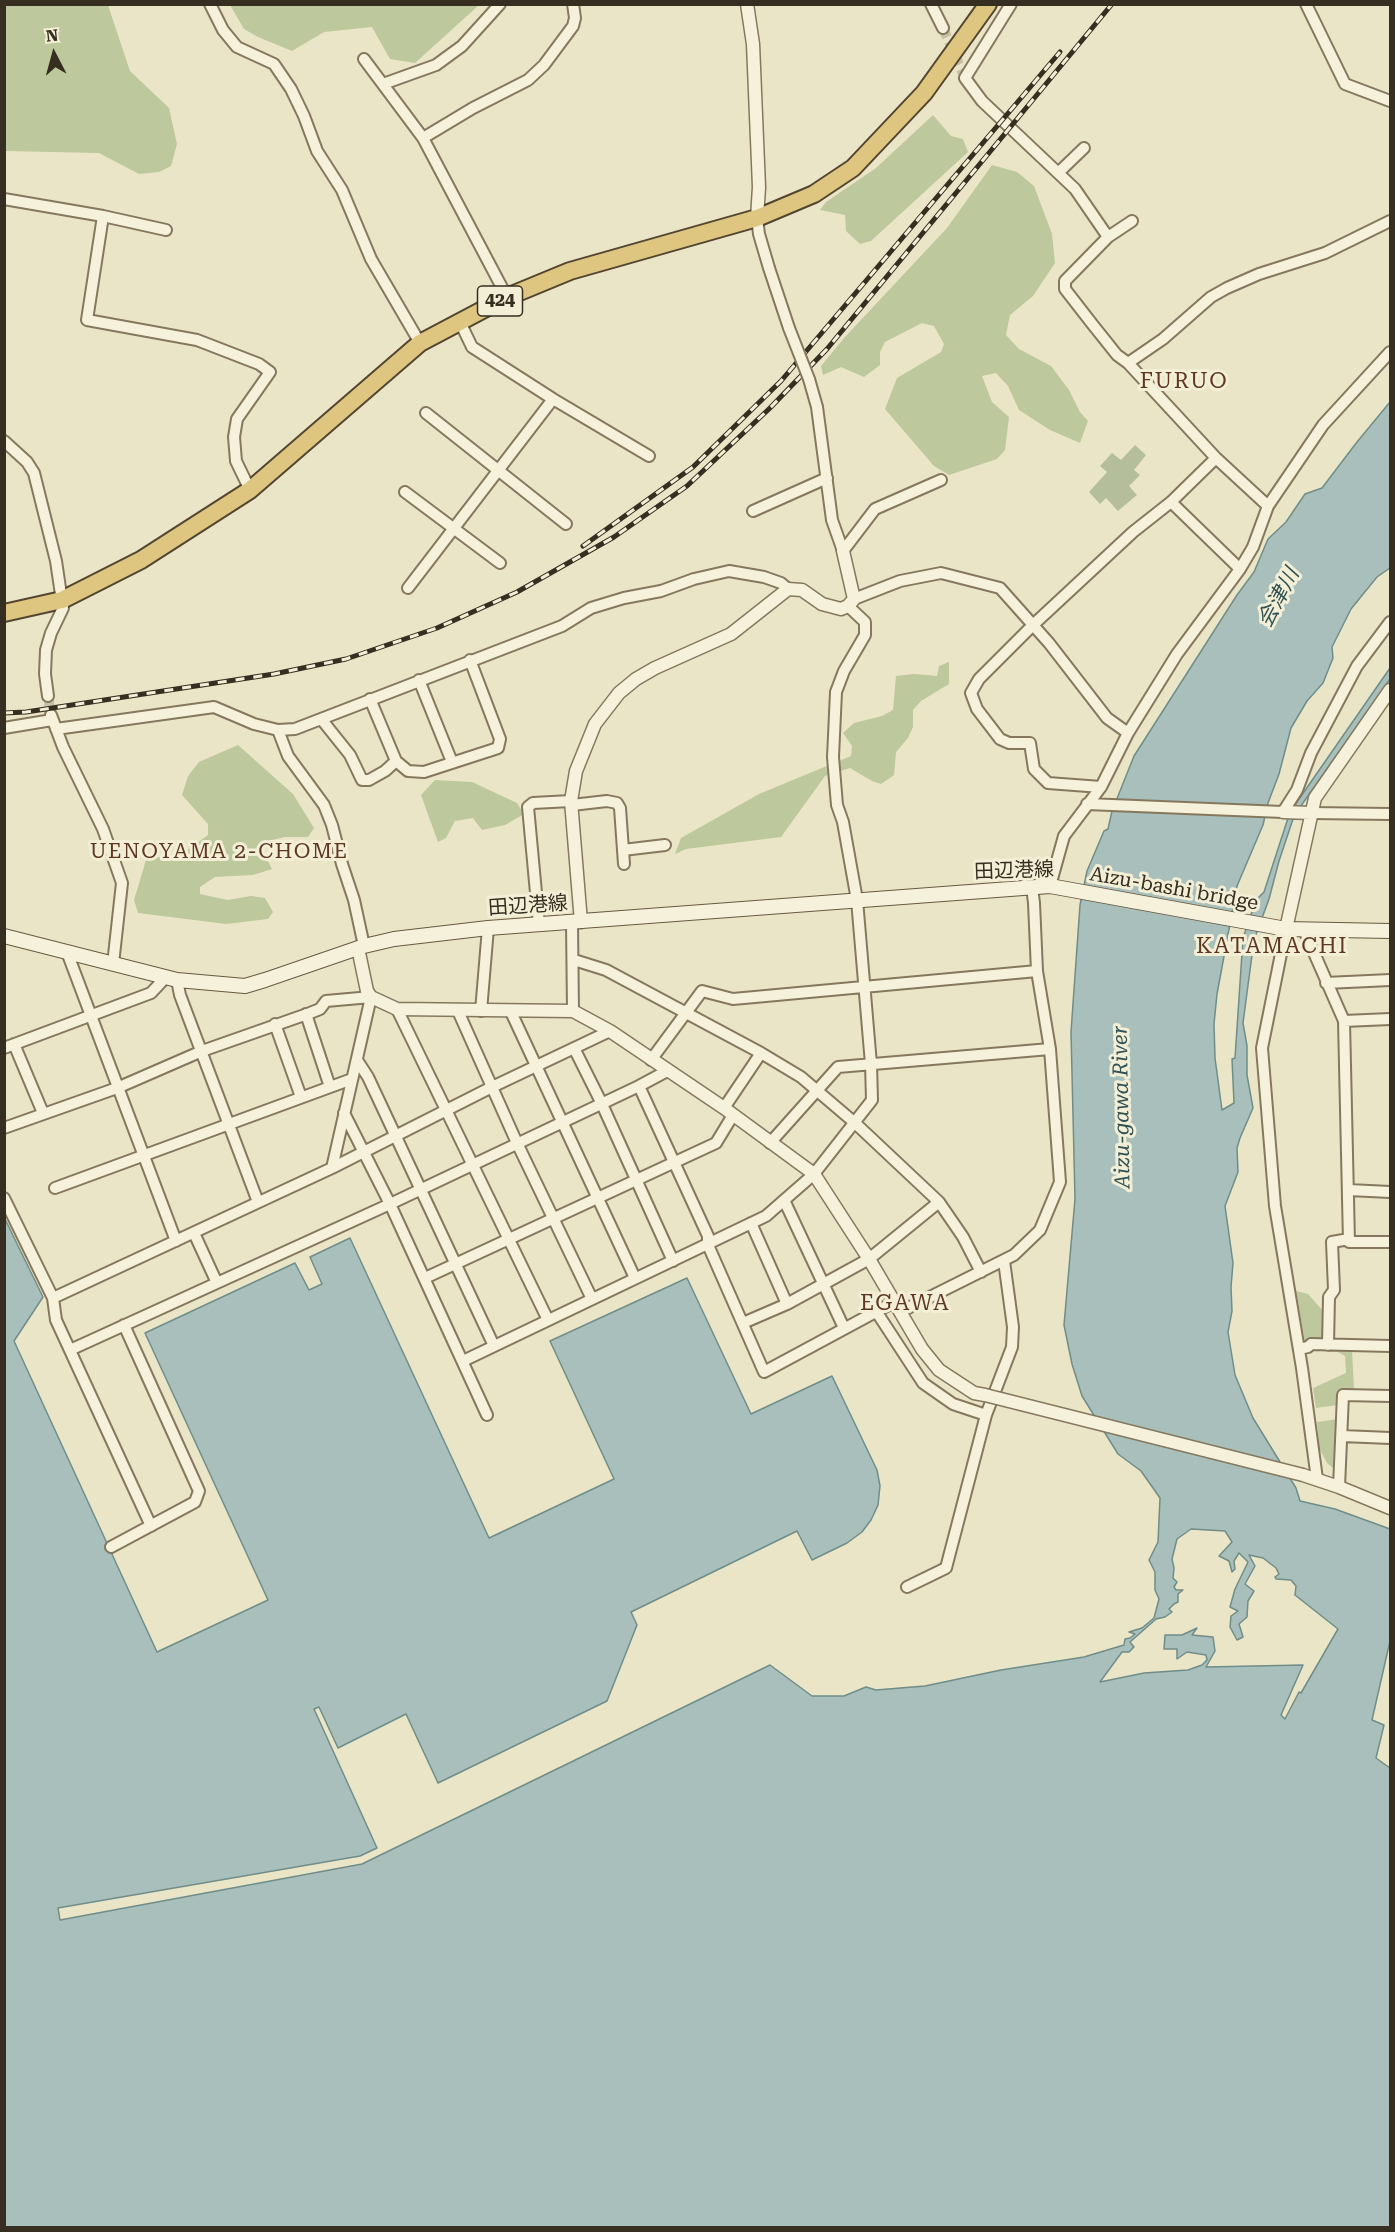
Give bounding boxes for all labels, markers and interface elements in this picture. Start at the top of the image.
north arrow [24,24,84,84]
text: N [45,26,59,46]
road number: 424 [478,286,522,316]
district label: FURUO [1140,369,1228,395]
water label: 会津川 [1253,564,1305,632]
district label: UENOYAMA 2-CHOME [90,839,348,865]
street label: 田辺港線 [974,858,1054,884]
street label: Aizu-bashi bridge [1088,862,1260,916]
street label: 田辺港線 [487,891,569,921]
district label: KATAMACHI [1196,934,1348,960]
water label: Aizu-gawa River [1108,1025,1136,1189]
district label: EGAWA [860,1291,950,1317]

